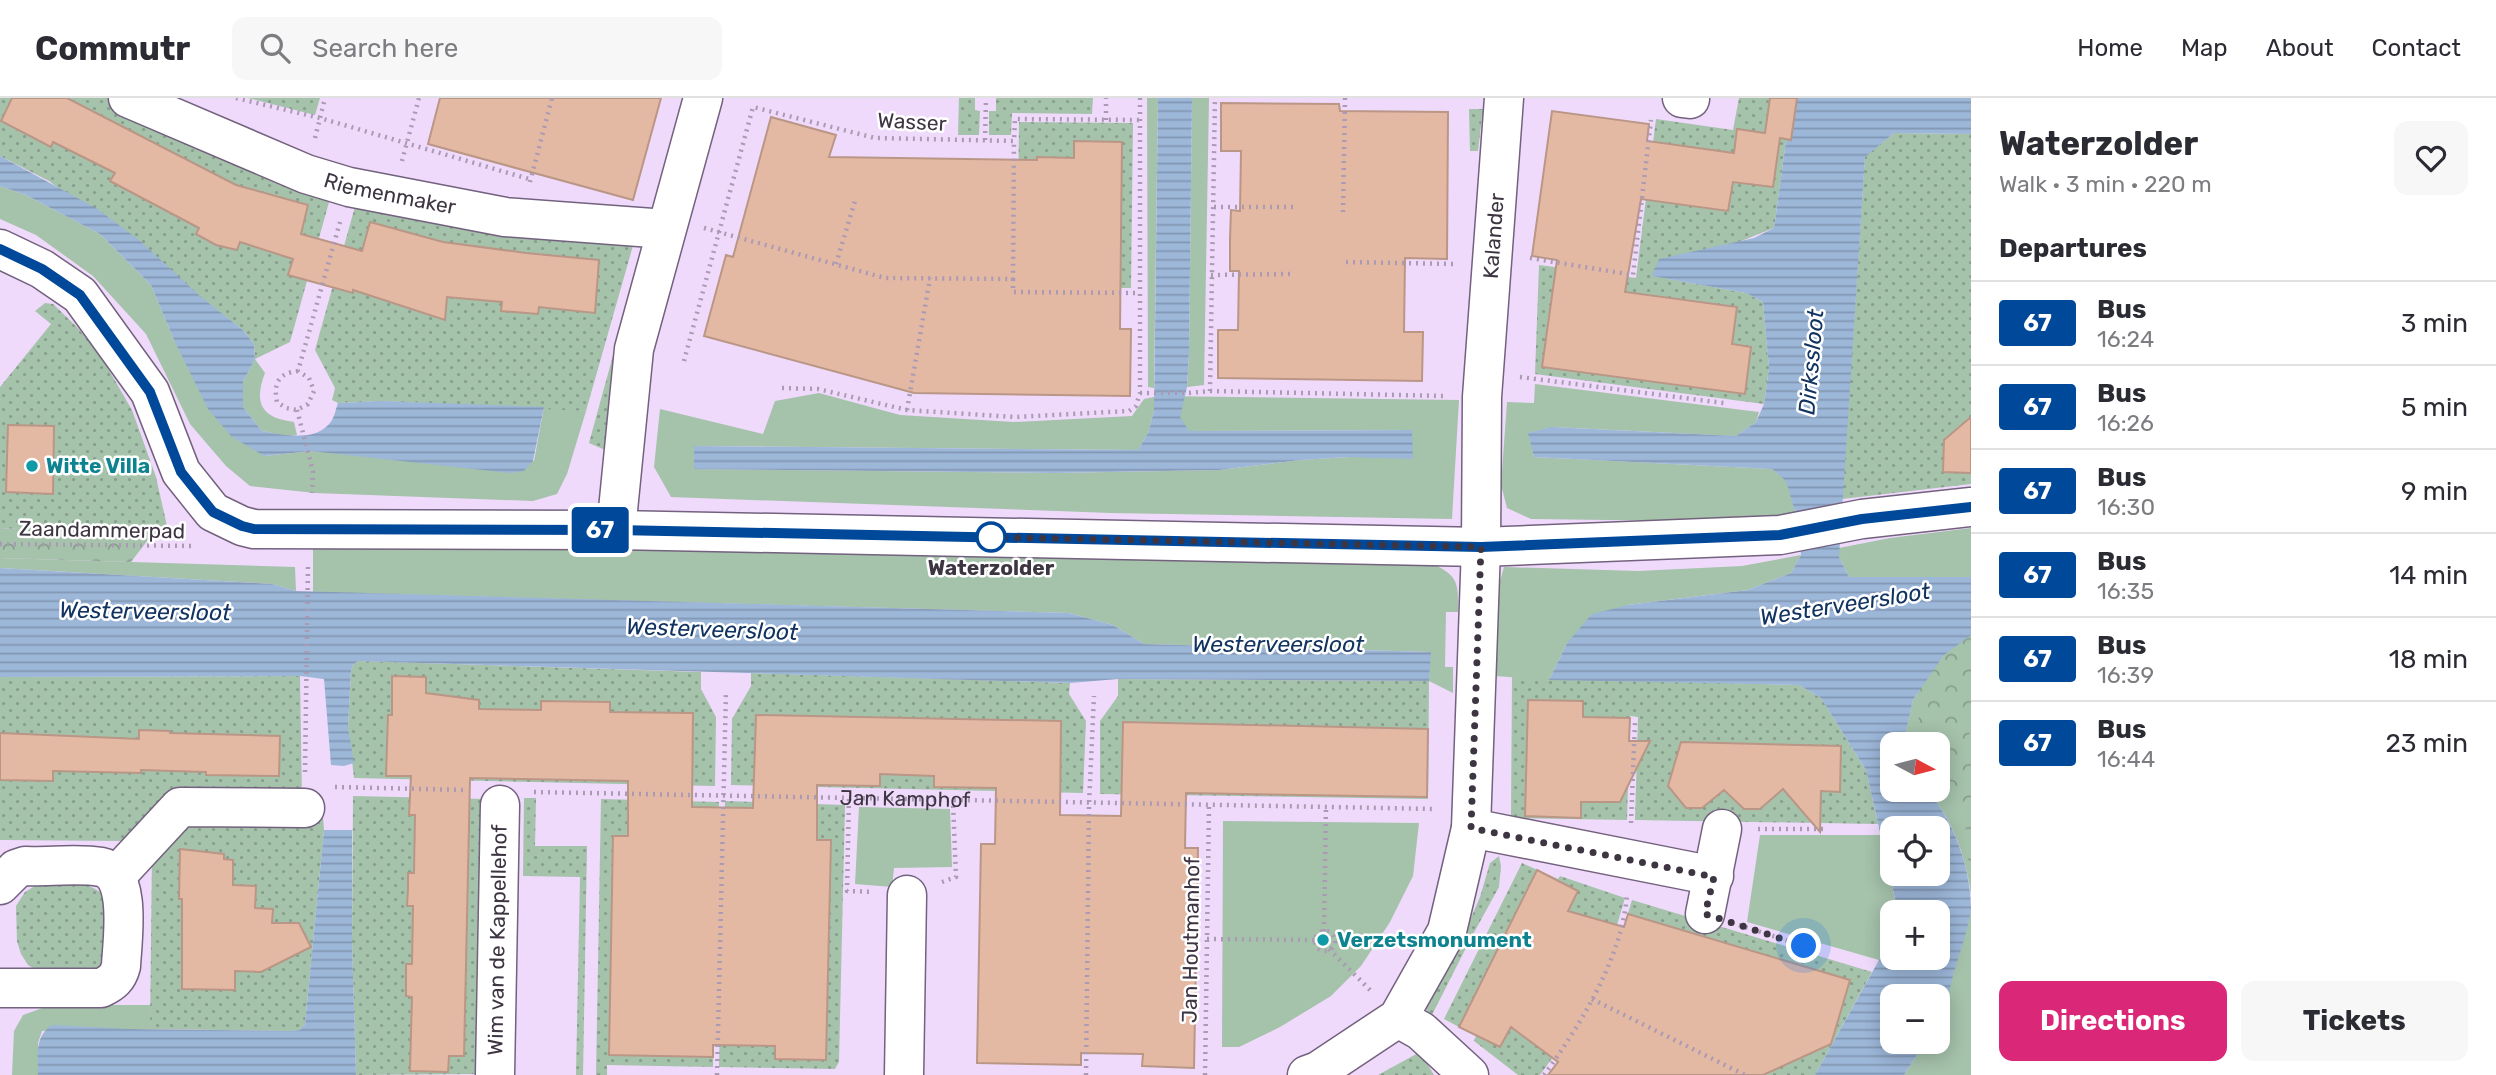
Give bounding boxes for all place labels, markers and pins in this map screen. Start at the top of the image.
place label: Witte Villa [46,453,150,478]
marker: Witte Villa [24,458,40,474]
marker: Waterzolder [976,522,1006,552]
place label: Waterzolder [928,555,1055,580]
place label: Verzetsmonument [1337,927,1532,952]
marker: Verzetsmonument [1315,932,1331,948]

